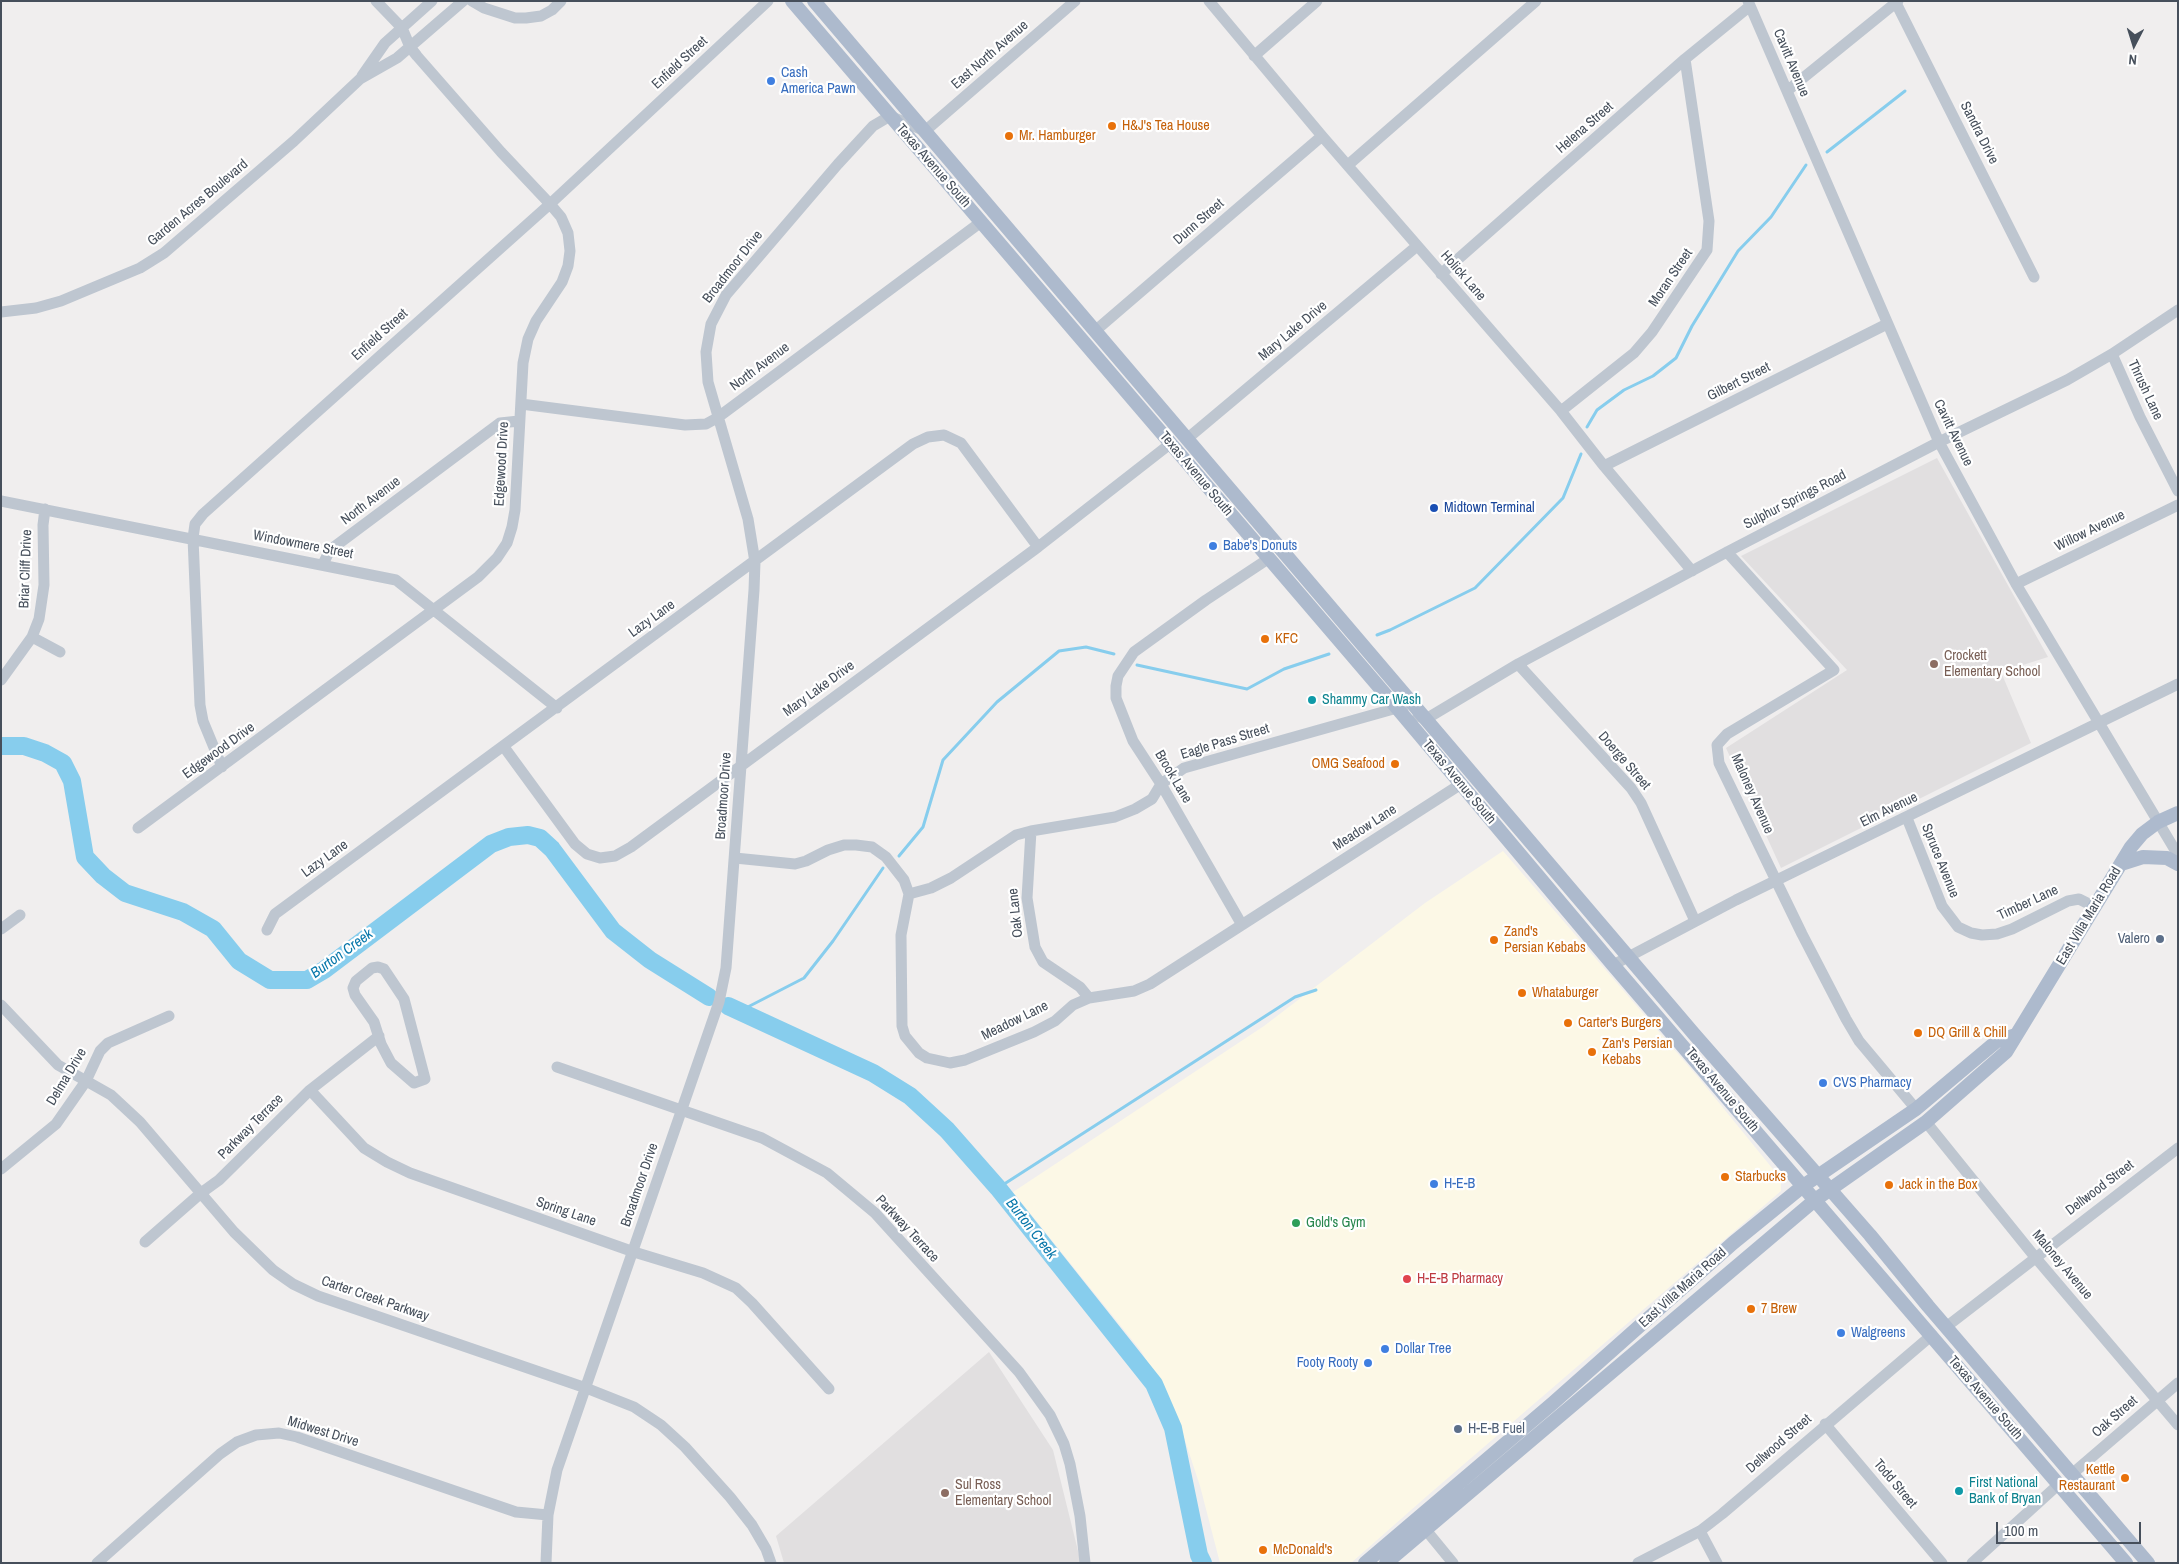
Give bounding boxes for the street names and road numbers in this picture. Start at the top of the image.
street label: East North Avenue [948,17,1032,93]
street label: Cavitt Avenue [1769,27,1813,99]
street label: Enfield Street [649,33,711,93]
street label: Helena Street [1553,99,1617,157]
street label: Sandra Drive [1956,99,2002,167]
street label: Texas Avenue South [892,121,974,211]
street label: Garden Acres Boulevard [144,156,252,250]
street label: Dunn Street [1170,196,1228,248]
street label: Broadmoor Drive [699,227,767,307]
street label: Moran Street [1645,246,1697,310]
street label: Holick Lane [1437,248,1489,304]
street label: Mary Lake Drive [1255,298,1331,364]
street label: Enfield Street [349,305,411,365]
street label: North Avenue [727,339,793,395]
street label: Thrush Lane [2124,357,2166,423]
street label: Gilbert Street [1705,359,1773,405]
street label: Cavitt Avenue [1930,397,1976,469]
street label: Edgewood Drive [491,421,513,507]
street label: Texas Avenue South [1156,428,1236,520]
street label: Sulphur Springs Road [1741,467,1849,533]
street label: North Avenue [338,473,404,529]
street label: Willow Avenue [2052,507,2128,555]
street label: Windowmere Street [252,527,354,563]
street label: Briar Cliff Drive [16,529,36,609]
street label: Lazy Lane [626,597,678,641]
street label: Mary Lake Drive [780,657,858,721]
street label: Edgewood Drive [180,719,258,783]
street label: Eagle Pass Street [1179,721,1271,763]
street label: Doerge Street [1594,729,1654,793]
street label: Texas Avenue South [1419,736,1499,828]
street label: Brook Lane [1151,748,1195,806]
street label: Broadmoor Drive [713,752,735,840]
street label: Maloney Avenue [1727,752,1777,836]
street label: Elm Avenue [1858,789,1920,831]
street label: Meadow Lane [1330,801,1400,855]
street label: Spruce Avenue [1918,822,1962,900]
street label: Lazy Lane [299,837,351,881]
street label: East Villa Maria Road [2053,864,2125,968]
street label: Timber Lane [1995,882,2061,924]
street label: Oak Lane [1005,887,1027,939]
street label: Meadow Lane [979,998,1051,1044]
street label: Texas Avenue South [1682,1044,1762,1136]
street label: Delma Drive [43,1045,91,1109]
street label: Parkway Terrace [215,1091,287,1163]
street label: Broadmoor Drive [618,1141,662,1229]
street label: Dellwood Street [2063,1157,2137,1219]
street label: Parkway Terrace [872,1192,942,1266]
street label: Spring Lane [534,1194,598,1230]
street label: Maloney Avenue [2028,1227,2096,1303]
street label: East Villa Maria Road [1636,1244,1730,1332]
street label: Carter Creek Parkway [319,1273,431,1325]
street label: Texas Avenue South [1944,1353,2026,1443]
street label: Oak Street [2089,1393,2141,1441]
street label: Dellwood Street [1743,1411,1815,1477]
street label: Midwest Drive [285,1413,361,1451]
street label: Todd Street [1870,1456,1920,1512]

